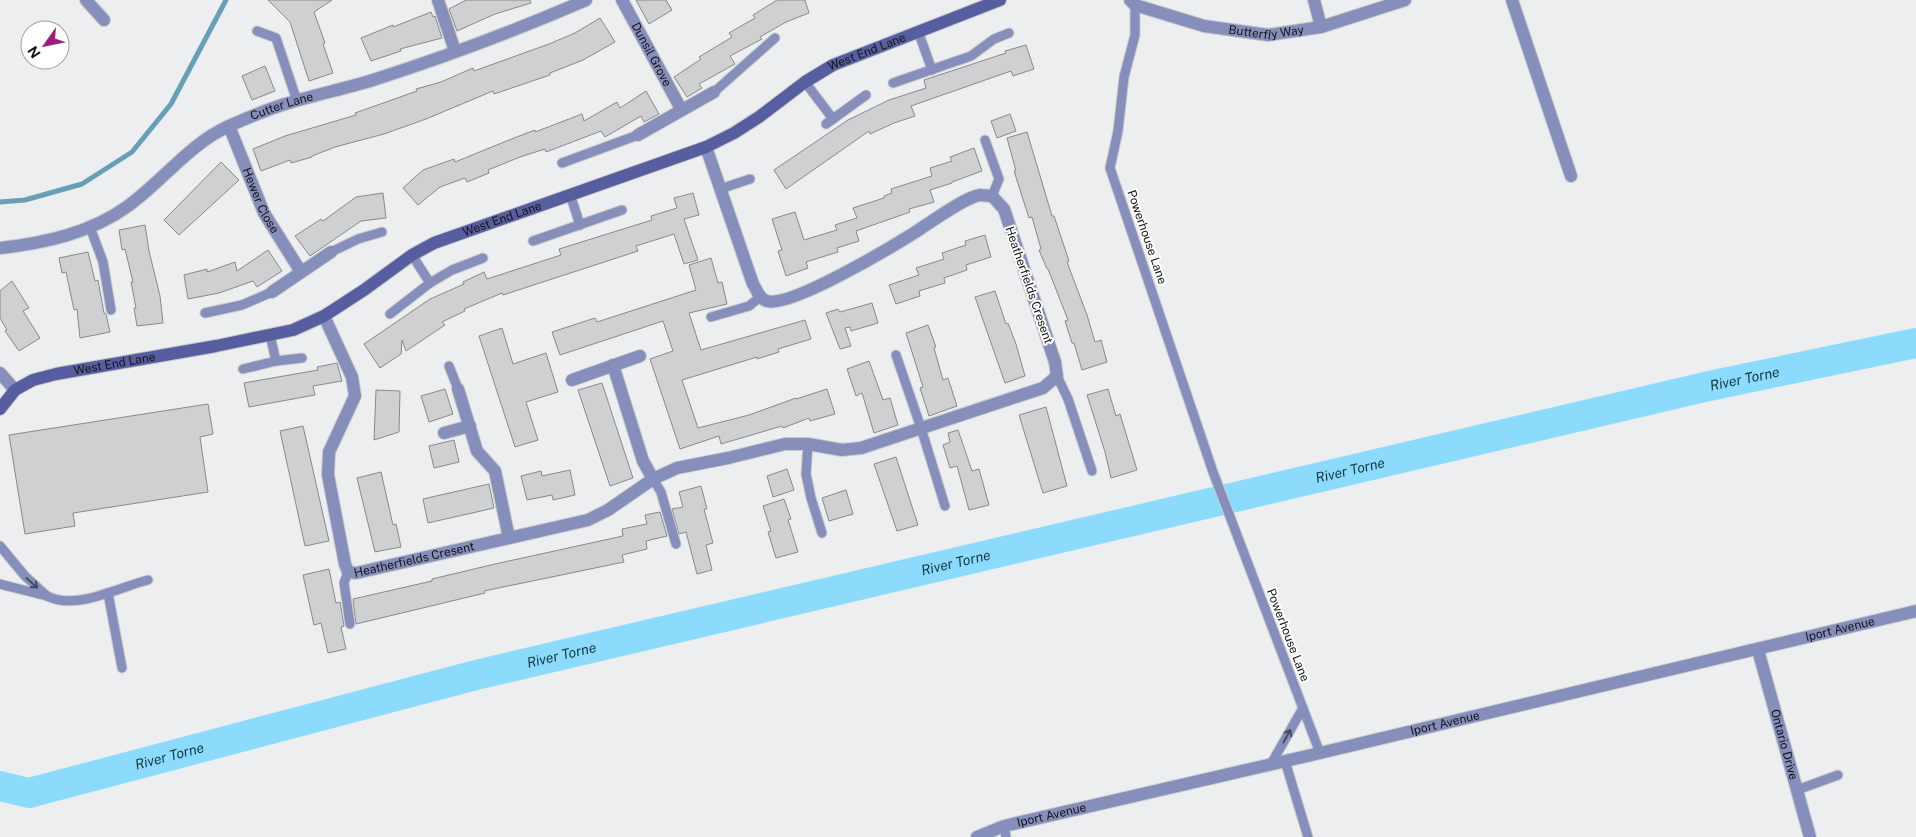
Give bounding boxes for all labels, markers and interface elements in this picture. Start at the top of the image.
north arrow [20,20,70,70]
street label: Dunsil Grove [629,20,675,89]
street label: Butterfly Way [1228,23,1305,42]
street label: West End Lane [826,30,908,73]
text: N [24,43,44,61]
street label: Cutter Lane [248,89,315,123]
street label: Hewer Close [240,166,282,236]
street label: Powerhouse Lane [1124,188,1170,286]
street label: West End Lane [461,199,544,239]
street label: Heatherfields Cresent [1002,225,1056,346]
street label: West End Lane [73,350,157,378]
water label: River Torne [1708,363,1781,394]
water label: River Torne [1314,454,1387,486]
street label: Heatherfields Cresent [353,539,476,580]
water label: River Torne [920,547,992,578]
one-way arrow [26,577,39,589]
street label: Powerhouse Lane [1264,587,1312,684]
street label: Iport Avenue [1804,614,1876,644]
water label: River Torne [525,639,598,671]
street label: Ontario Drive [1768,707,1801,782]
street label: Iport Avenue [1409,708,1481,738]
one-way arrow [1282,729,1292,744]
water label: River Torne [133,739,206,773]
street label: Iport Avenue [1016,800,1088,830]

